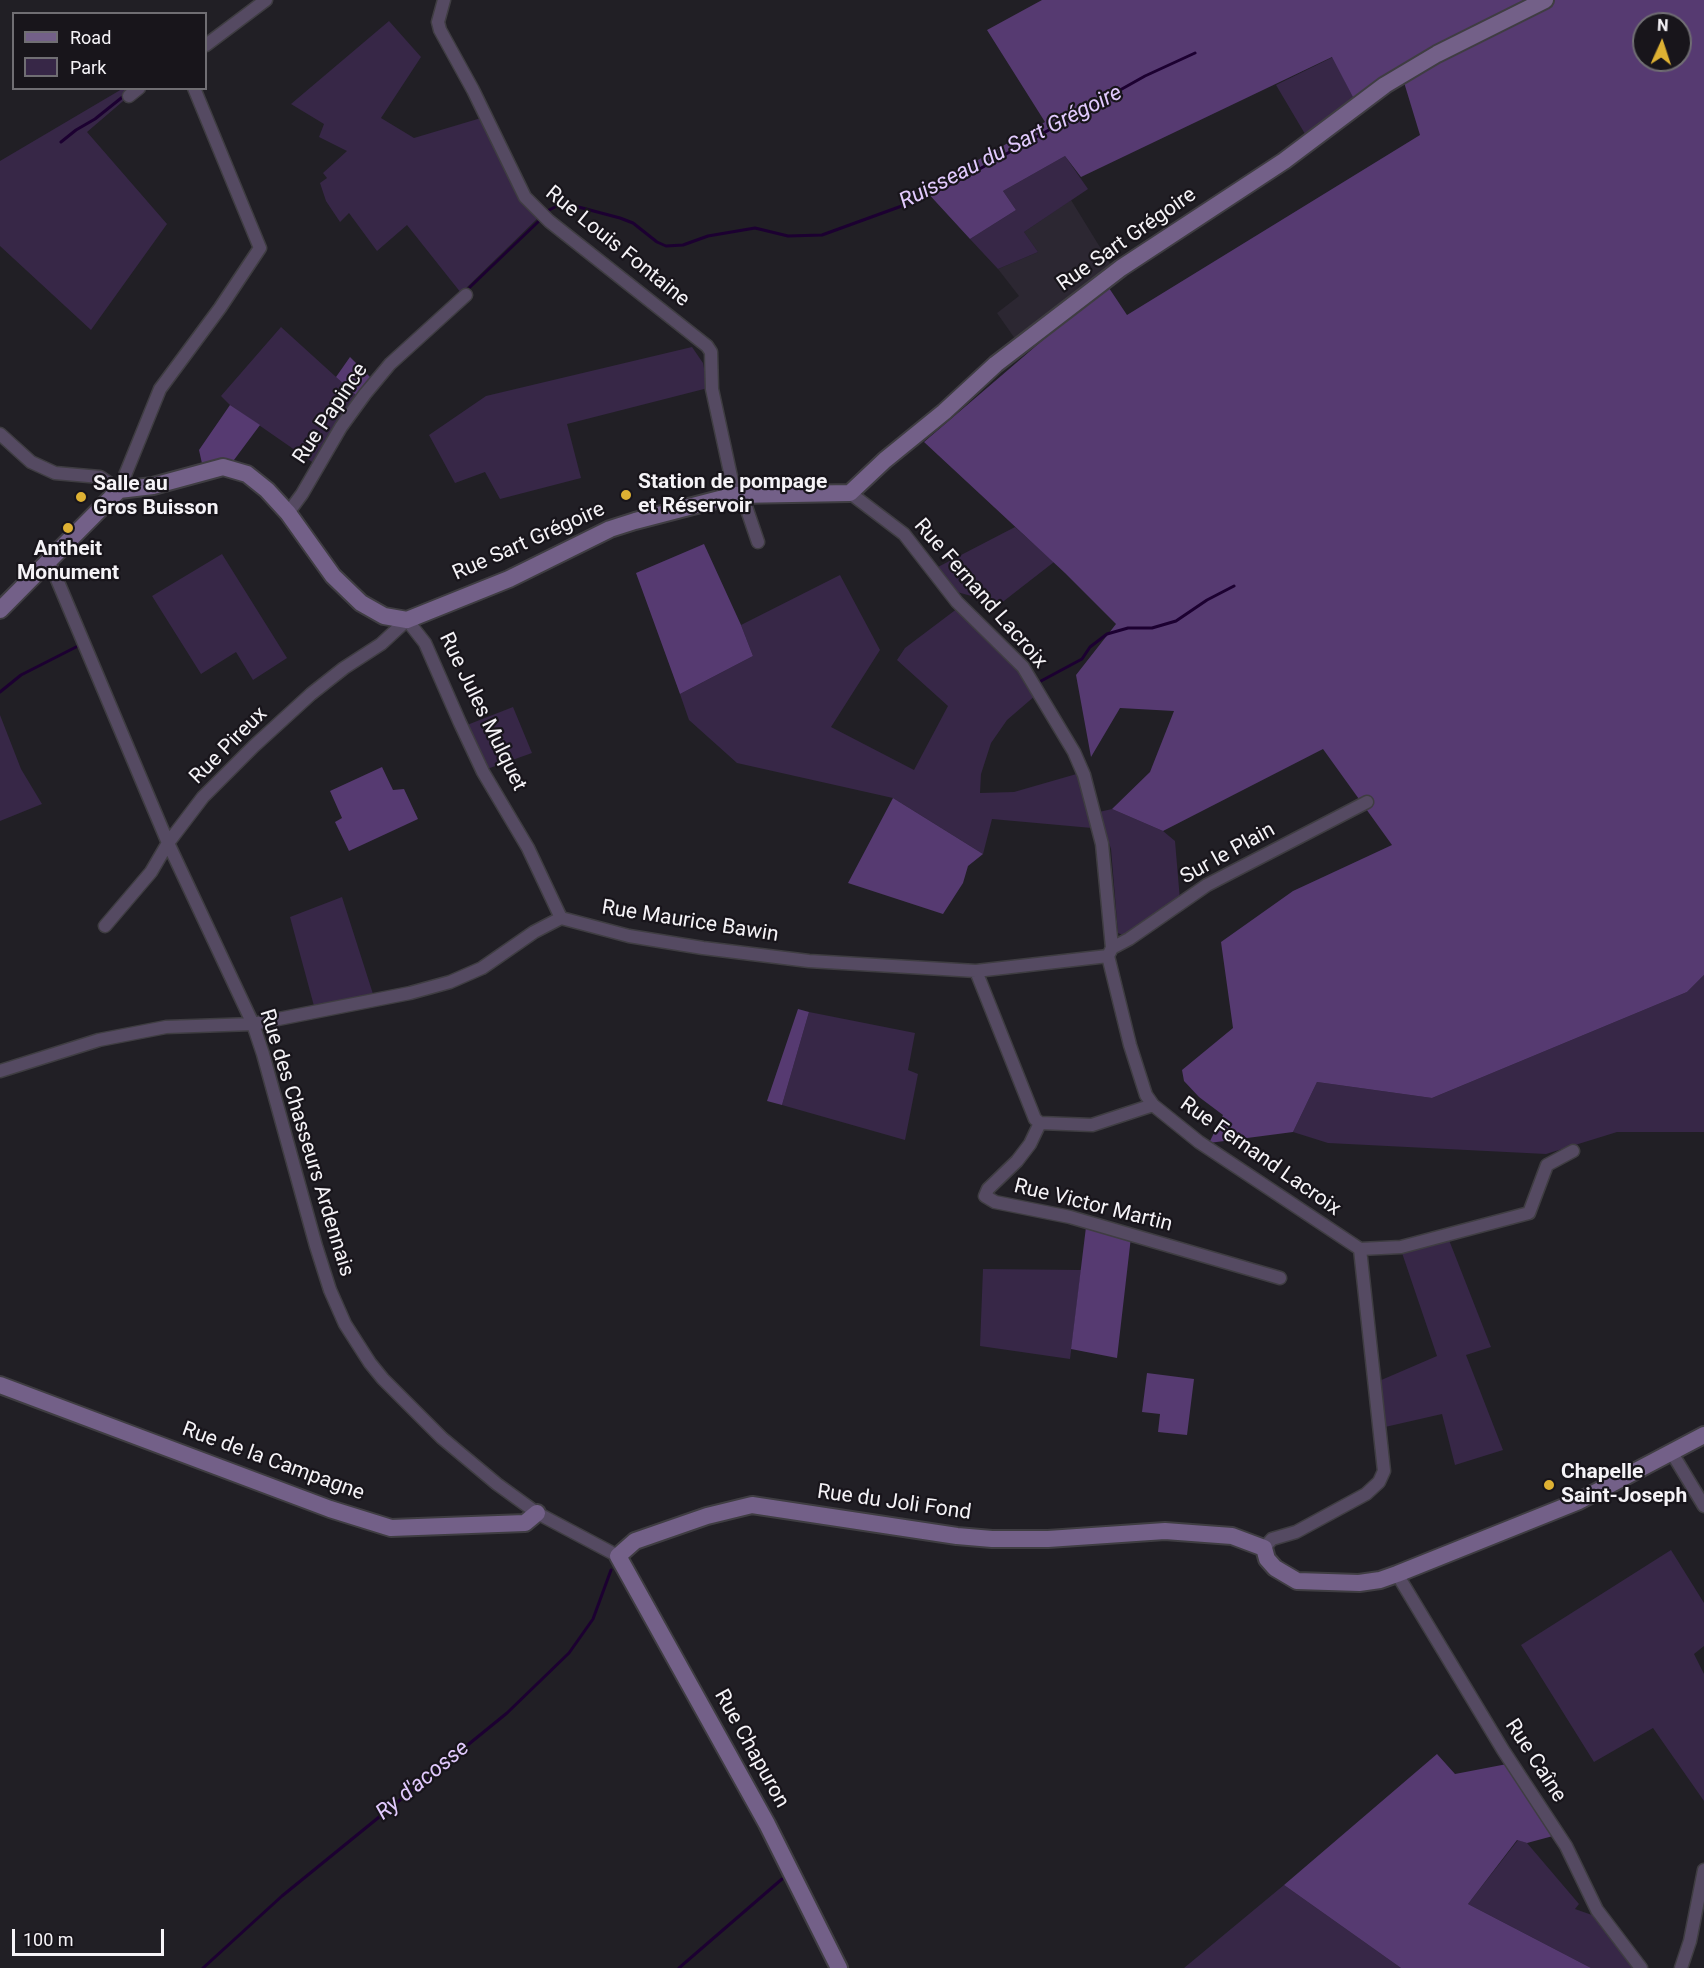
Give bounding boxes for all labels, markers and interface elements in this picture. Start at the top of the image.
legend [12,12,207,90]
north arrow [1632,12,1692,72]
text: N [1657,16,1669,35]
text: Road [70,27,111,48]
text: Park [70,57,106,78]
water label: Ruisseau du Sart Grégoire [895,80,1127,216]
street label: Rue Louis Fontaine [540,181,694,313]
street label: Rue Sart Grégoire [1053,183,1201,297]
street label: Rue Papince [288,359,374,469]
place label: Station de pompage et Réservoir [638,470,827,520]
place label: Salle au Gros Buisson [93,472,218,522]
marker: Station de pompage et Réservoir [619,488,633,502]
marker: Salle au Gros Buisson [74,490,88,504]
street label: Rue Sart Grégoire [449,497,609,587]
street label: Rue Fernand Lacroix [908,514,1052,674]
marker: Antheit Monument [61,521,75,535]
place label: Antheit Monument [17,537,119,587]
street label: Rue Jules Mulquet [433,629,531,795]
street label: Rue Pireux [185,702,273,790]
street label: Sur le Plain [1176,818,1280,890]
street label: Rue Maurice Bawin [600,896,780,948]
street label: Rue des Chasseurs Ardennais [253,1006,359,1280]
street label: Rue Fernand Lacroix [1175,1092,1345,1222]
street label: Rue Victor Martin [1011,1174,1175,1238]
street label: Rue de la Campagne [178,1417,368,1507]
place label: Chapelle Saint-Joseph [1561,1460,1687,1510]
marker: Chapelle Saint-Joseph [1542,1478,1556,1492]
street label: Rue du Joli Fond [815,1480,973,1526]
street label: Rue Chapuron [708,1685,794,1813]
street label: Rue Caîne [1499,1715,1571,1807]
water label: Ry d'acosse [371,1735,475,1827]
scale bar [15,1917,166,1955]
text: 100 m [23,1929,74,1950]

